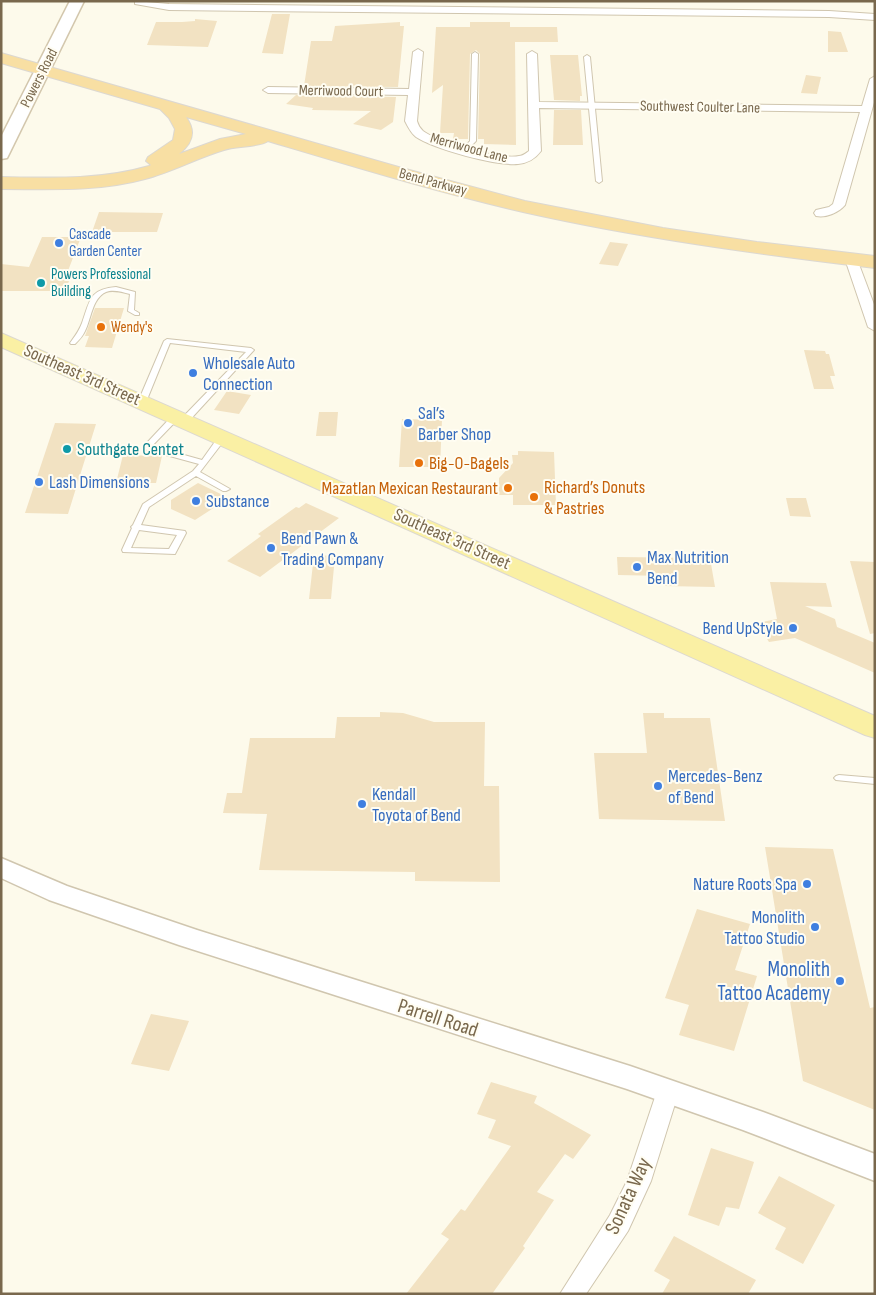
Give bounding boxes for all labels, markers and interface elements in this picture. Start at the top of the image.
street label: Powers Road [16,45,62,111]
street label: Merriwood Court [299,81,384,101]
street label: Southwest Coulter Lane [640,96,760,118]
street label: Merriwood Lane [428,129,510,167]
street label: Bend Parkway [397,164,469,200]
place label: Cascade Garden Center [69,225,143,261]
marker: Cascade Garden Center [53,237,65,249]
place label: Powers Professional Building [51,265,151,301]
marker: Powers Professional Building [35,277,47,289]
place label: Wendy's [111,318,153,337]
marker: Wendy's [95,321,107,333]
street label: Southeast 3rd Street [20,340,144,410]
place label: Wholesale Auto Connection [203,353,295,395]
marker: Wholesale Auto Connection [187,367,199,379]
place label: Sal’s Barber Shop [418,403,491,445]
marker: Sal’s Barber Shop [402,417,414,429]
place label: Southgate Centet [77,439,184,460]
marker: Southgate Centet [61,443,73,455]
place label: Big-O-Bagels [429,453,509,474]
marker: Big-O-Bagels [413,457,425,469]
place label: Lash Dimensions [49,472,150,493]
marker: Lash Dimensions [33,476,45,488]
place label: Richard’s Donuts & Pastries [544,477,645,519]
place label: Mazatlan Mexican Restaurant [322,478,498,499]
marker: Mazatlan Mexican Restaurant [502,482,514,494]
place label: Substance [206,491,270,512]
marker: Richard’s Donuts & Pastries [528,491,540,503]
marker: Substance [190,495,202,507]
street label: Southeast 3rd Street [390,504,514,574]
place label: Bend Pawn & Trading Company [281,528,384,570]
marker: Bend Pawn & Trading Company [265,542,277,554]
place label: Max Nutrition Bend [647,547,729,589]
marker: Max Nutrition Bend [631,561,643,573]
place label: Bend UpStyle [703,618,783,639]
marker: Bend UpStyle [787,622,799,634]
place label: Mercedes-Benz of Bend [668,766,763,808]
marker: Mercedes-Benz of Bend [652,780,664,792]
place label: Kendall Toyota of Bend [372,784,461,826]
marker: Kendall Toyota of Bend [356,798,368,810]
place label: Nature Roots Spa [693,874,797,895]
marker: Nature Roots Spa [801,878,813,890]
place label: Monolith Tattoo Studio [724,907,805,949]
marker: Monolith Tattoo Studio [809,921,821,933]
place label: Monolith Tattoo Academy [717,957,830,1006]
marker: Monolith Tattoo Academy [834,975,846,987]
street label: Parrell Road [395,993,481,1043]
street label: Sonata Way [599,1154,657,1238]

